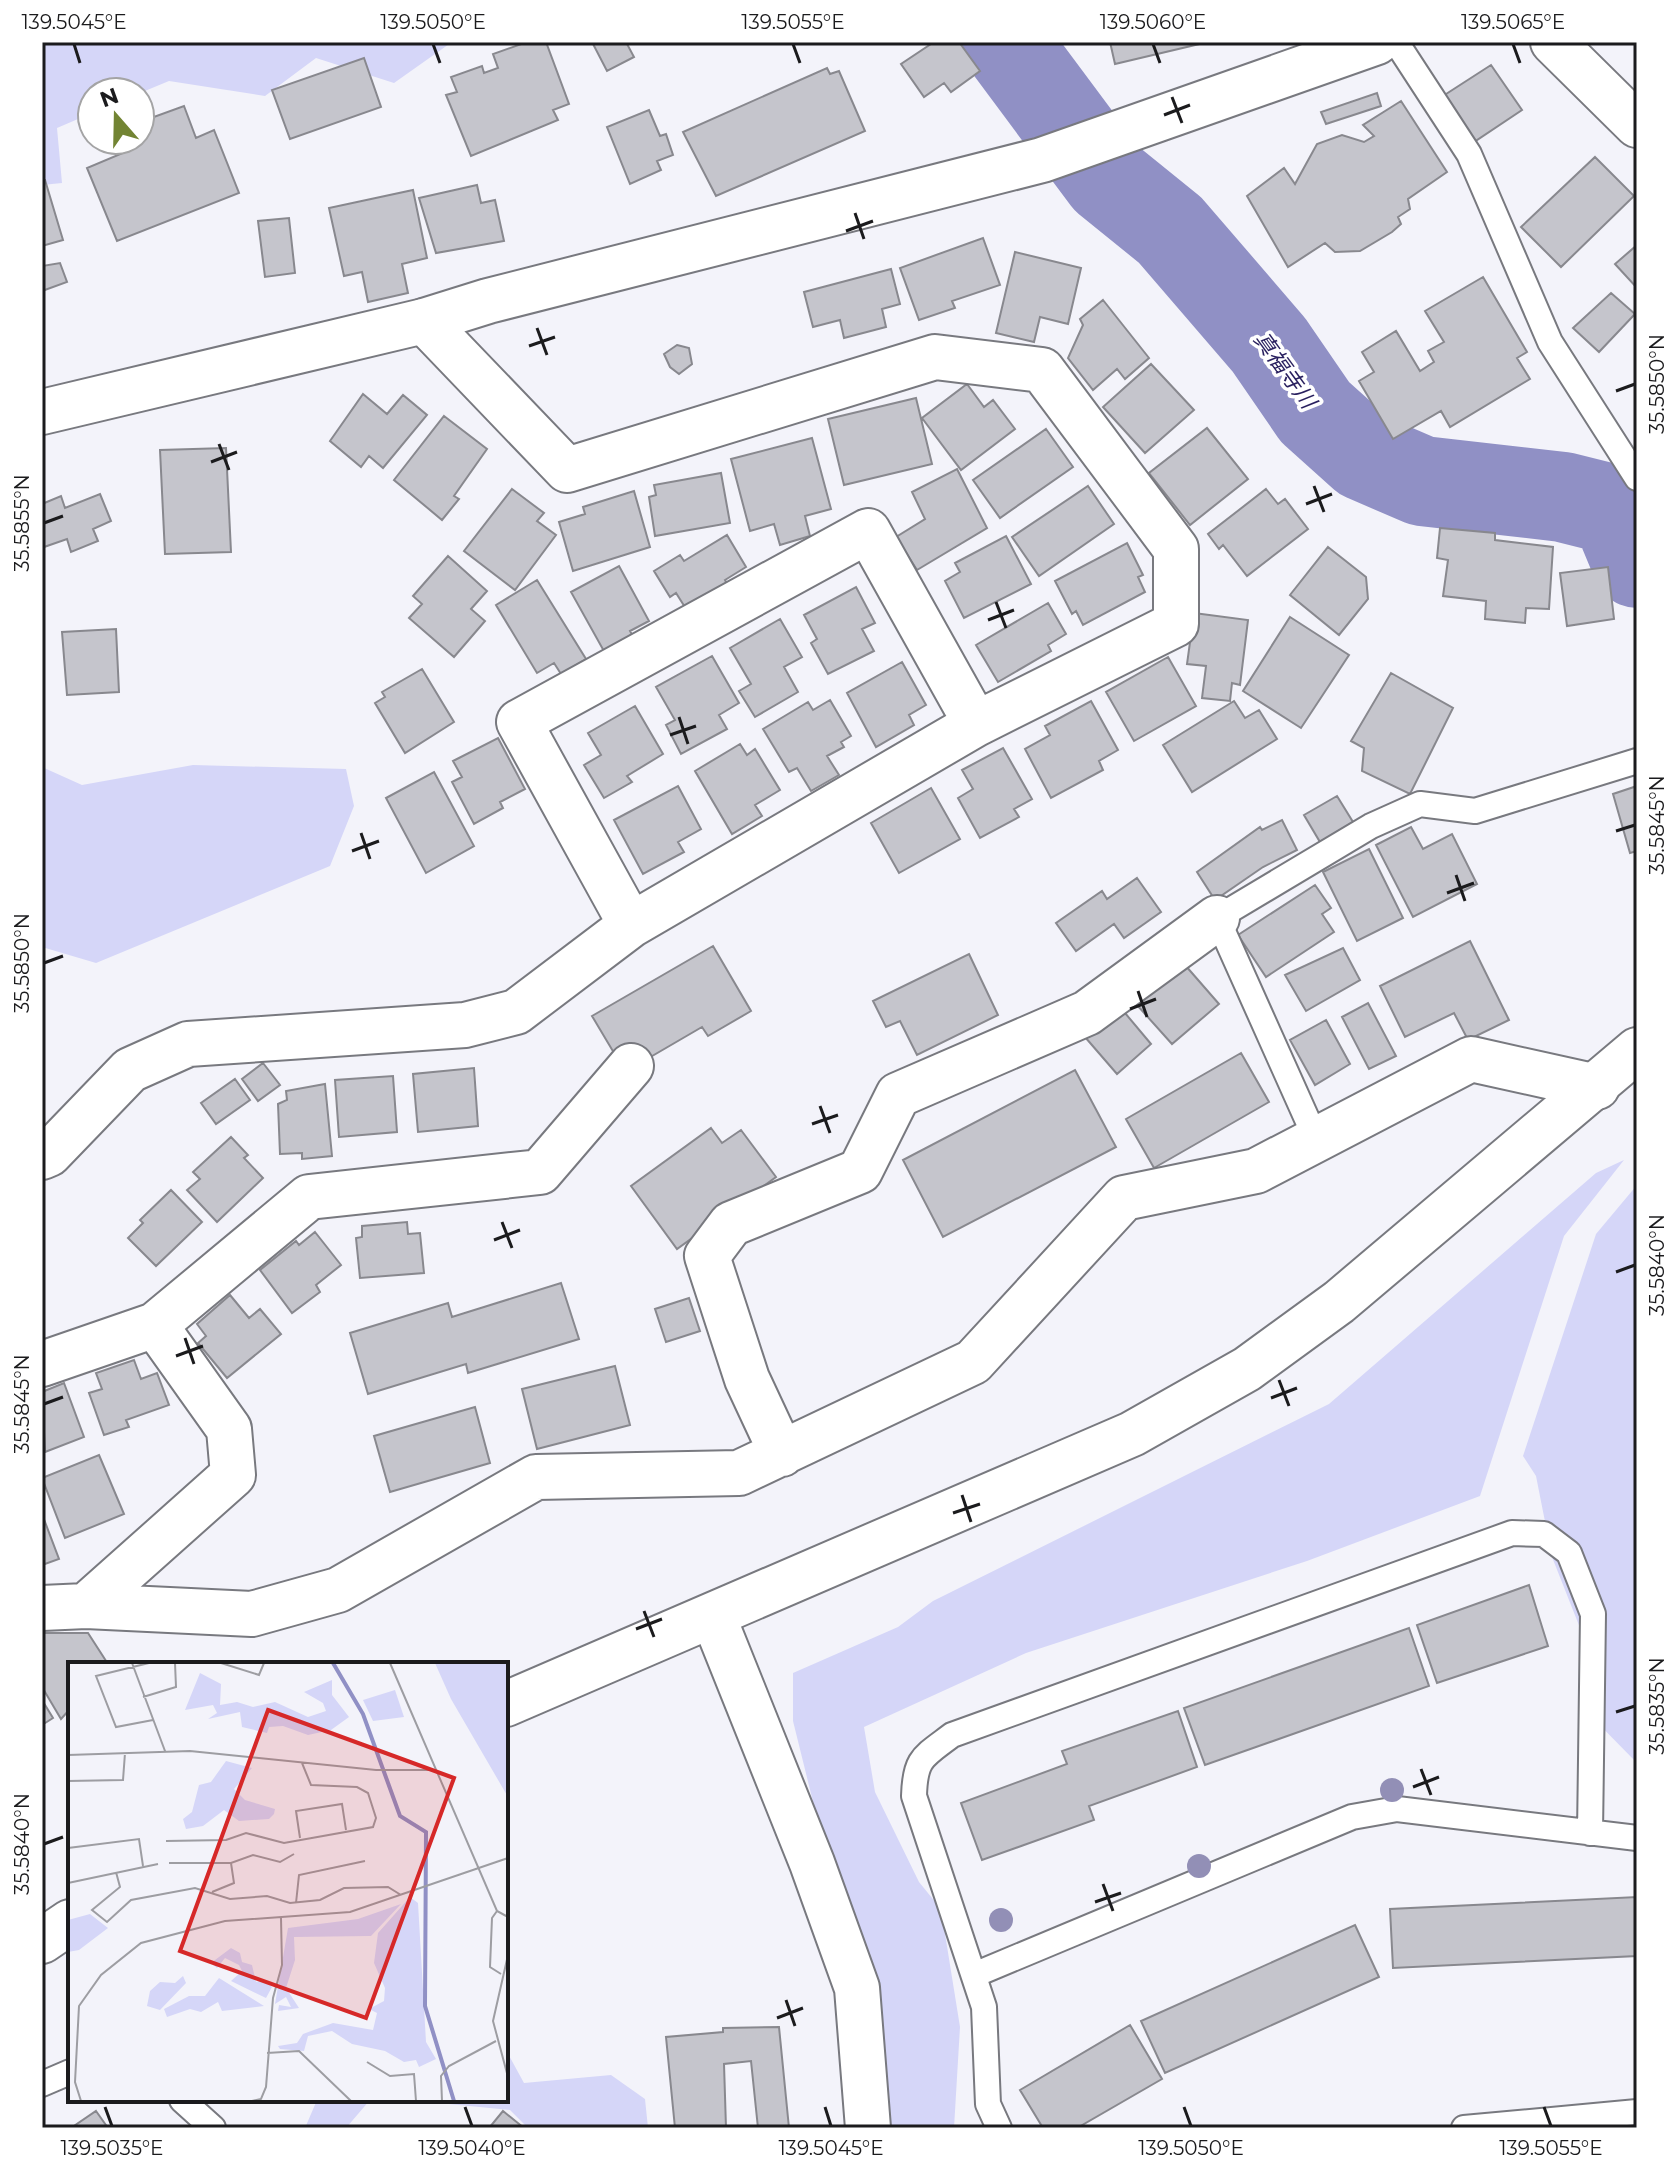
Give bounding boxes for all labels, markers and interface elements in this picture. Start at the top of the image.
text: 139.5045°E [21,10,127,34]
text: 139.5050°E [380,10,486,34]
text: 139.5055°E [741,10,845,34]
text: 139.5060°E [1100,10,1206,34]
text: 139.5065°E [1461,10,1565,34]
north arrow [76,76,156,156]
text: N [96,82,122,113]
water label: 真福寺川 [1248,326,1323,415]
text: 35.5850°N [1645,334,1669,434]
text: 35.5855°N [10,474,34,572]
text: 35.5845°N [1645,775,1669,875]
text: 35.5850°N [10,913,34,1013]
text: 35.5840°N [1645,1214,1669,1316]
text: 35.5845°N [10,1354,34,1454]
text: 35.5835°N [1645,1657,1669,1755]
inset map [68,1662,508,2102]
text: 35.5840°N [10,1793,34,1895]
text: 139.5035°E [61,2136,163,2160]
text: 139.5040°E [418,2136,526,2160]
text: 139.5045°E [778,2136,884,2160]
text: 139.5050°E [1138,2136,1244,2160]
text: 139.5055°E [1499,2136,1603,2160]

